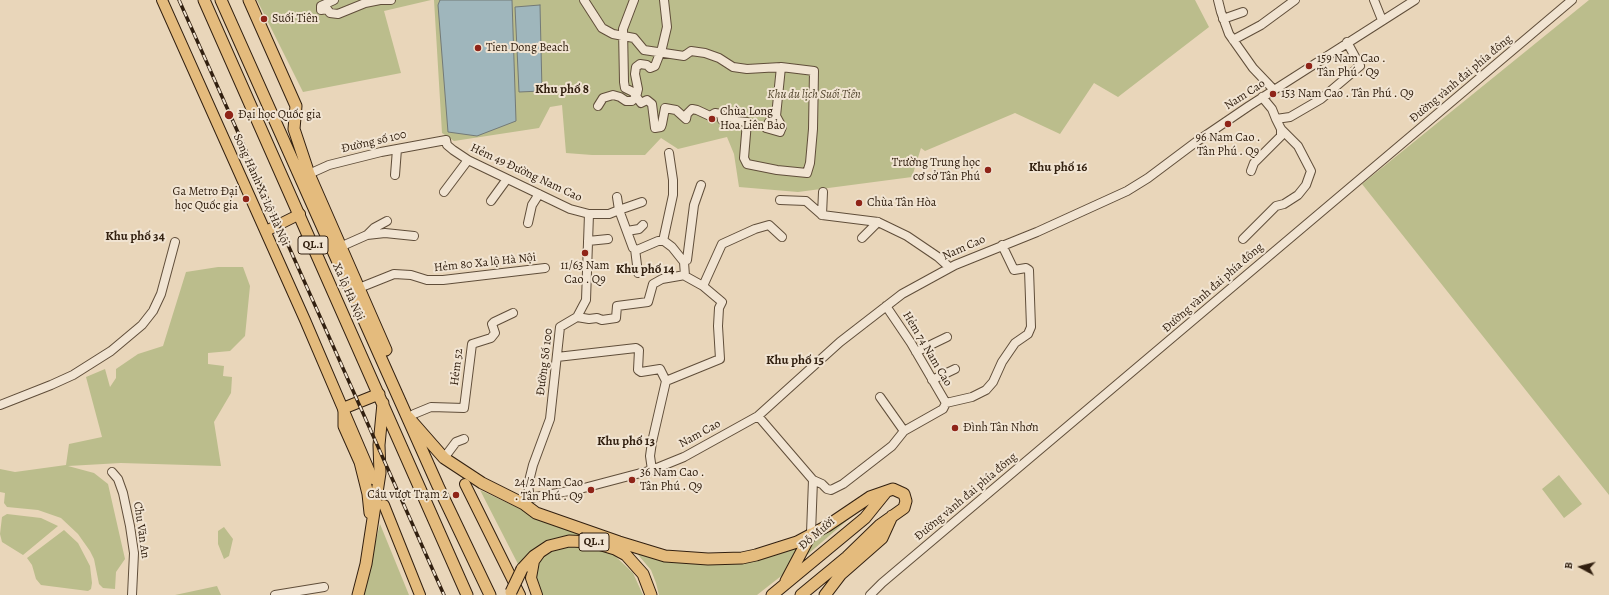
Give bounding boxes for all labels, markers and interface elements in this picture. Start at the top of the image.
place label: Suối Tiên [272,12,318,26]
marker: Suối Tiên [259,14,269,24]
street label: Đường vành đai phía đông [1407,32,1515,126]
place label: Tien Dong Beach [486,41,569,55]
marker: Tien Dong Beach [473,43,483,53]
place label: 159 Nam Cao . Tân Phú . Q9 [1317,52,1386,80]
marker: 159 Nam Cao . Tân Phú . Q9 [1304,61,1314,71]
street label: Nam Cao [1222,77,1268,113]
district label: Khu phố 8 [535,82,589,98]
place label: 153 Nam Cao . Tân Phú . Q9 [1281,87,1414,101]
park label: Khu du lịch Suối Tiên [767,88,861,102]
marker: 153 Nam Cao . Tân Phú . Q9 [1268,89,1278,99]
place label: Chùa Long Hoa Liên Bảo [720,105,785,133]
place label: Đại học Quốc gia [238,108,321,122]
marker: Đại học Quốc gia [223,109,235,121]
marker: Chùa Long Hoa Liên Bảo [707,114,717,124]
marker: 96 Nam Cao . Tân Phú . Q9 [1223,119,1233,129]
street label: Đường số 100 [340,128,408,156]
place label: 96 Nam Cao . Tân Phú . Q9 [1196,131,1260,159]
street label: Song Hành Xa Lộ Hà Nội [230,132,292,248]
street label: Hẻm 49 Đường Nam Cao [468,141,584,205]
place label: Trường Trung học cơ sở Tân Phú [892,156,980,184]
district label: Khu phố 16 [1029,160,1087,176]
marker: Trường Trung học cơ sở Tân Phú [983,165,993,175]
place label: Ga Metro Đại học Quốc gia [173,185,238,213]
marker: Ga Metro Đại học Quốc gia [241,194,251,204]
place label: Chùa Tân Hòa [867,196,936,210]
marker: Chùa Tân Hòa [854,198,864,208]
district label: Khu phố 34 [105,229,165,245]
street label: Nam Cao [940,232,988,264]
road number: QL.1 [298,236,328,254]
street label: Đường vành đai phía đông [1159,240,1267,336]
marker: 11/63 Nam Cao . Q9 [580,248,590,258]
street label: Hẻm 80 Xa lộ Hà Nội [433,250,537,276]
place label: 11/63 Nam Cao . Q9 [560,259,610,287]
street label: Xa lộ Hà Nội [329,261,367,323]
district label: Khu phố 14 [616,262,674,278]
street label: Hẻm 74 Nam Cao [899,309,955,389]
street label: Đường Số 100 [534,328,556,396]
street label: Hẻm 52 [448,348,466,386]
district label: Khu phố 15 [766,353,824,369]
street label: Nam Cao [677,417,723,451]
place label: Đình Tân Nhơn [963,421,1039,435]
marker: Đình Tân Nhơn [950,423,960,433]
district label: Khu phố 13 [597,434,655,450]
street label: Đường vành đai phía đông [912,450,1020,544]
place label: 36 Nam Cao . Tân Phú . Q9 [640,466,704,494]
marker: 36 Nam Cao . Tân Phú . Q9 [627,475,637,485]
place label: 24/2 Nam Cao . Tân Phú . Q9 [514,476,583,504]
marker: 24/2 Nam Cao . Tân Phú . Q9 [586,485,596,495]
place label: Cầu vượt Trạm 2 [367,488,448,502]
marker: Cầu vượt Trạm 2 [451,490,461,500]
street label: Chu Văn An [130,501,152,559]
street label: Đỗ Mười [796,515,838,553]
road number: QL.1 [579,533,609,551]
north arrow [1561,547,1601,587]
text: B [1561,561,1576,570]

